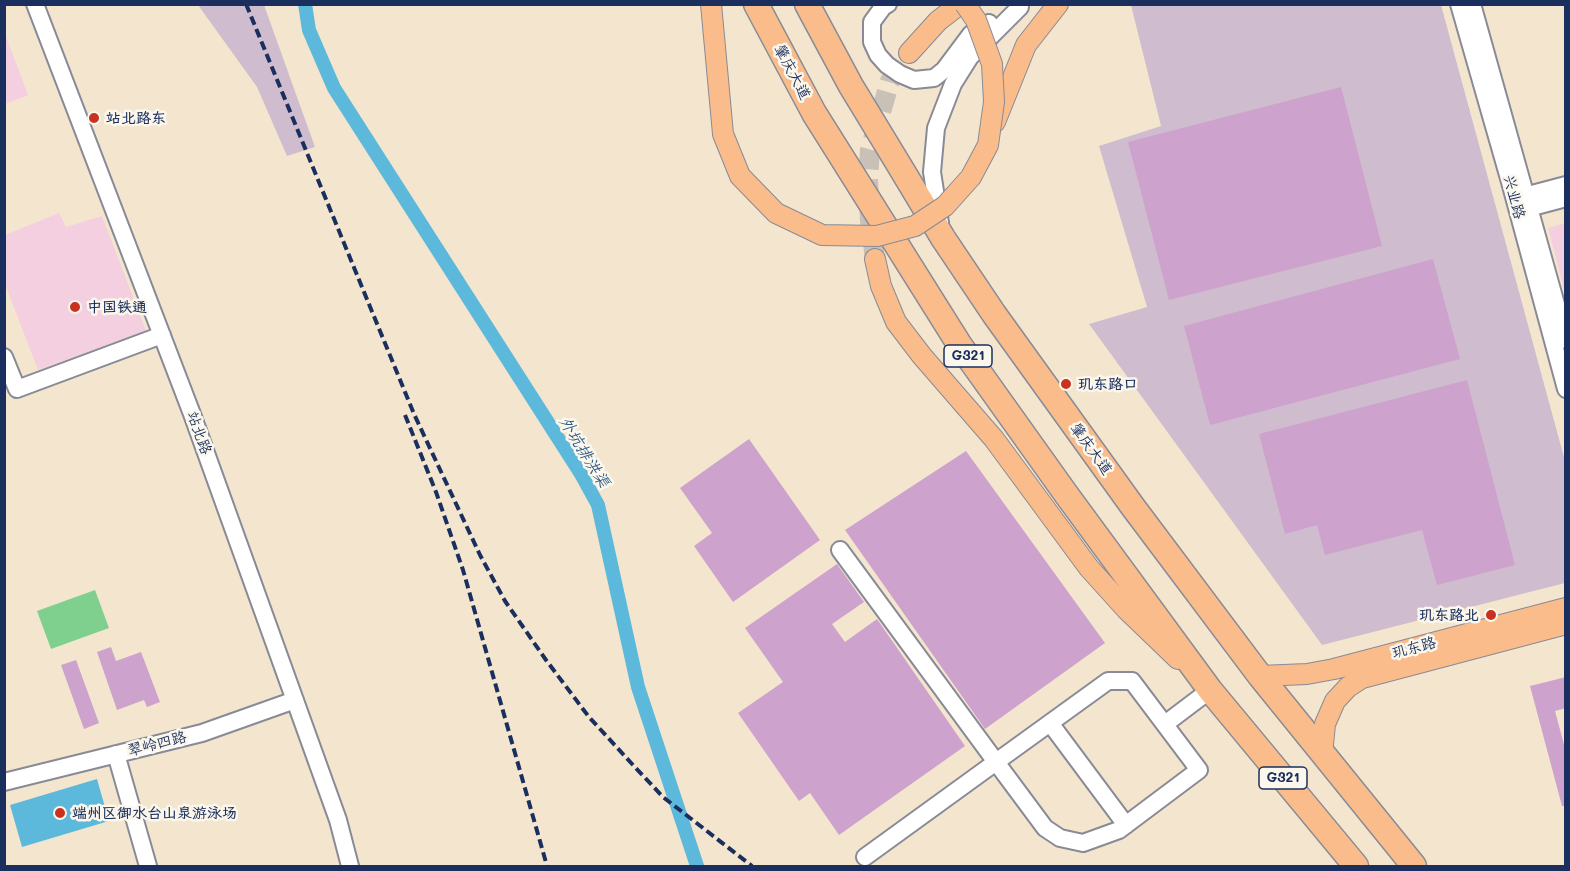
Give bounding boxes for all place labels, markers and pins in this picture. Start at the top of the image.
place label: 站北路东 [106,109,166,127]
marker: 站北路东 [87,111,101,125]
place label: 中国铁通 [87,298,147,316]
marker: 中国铁通 [68,300,82,314]
place label: 玑东路口 [1078,375,1138,393]
marker: 玑东路口 [1059,377,1073,391]
place label: 玑东路北 [1419,606,1479,624]
marker: 玑东路北 [1484,608,1498,622]
place label: 端州区御水台山泉游泳场 [72,804,237,822]
marker: 端州区御水台山泉游泳场 [53,806,67,820]

